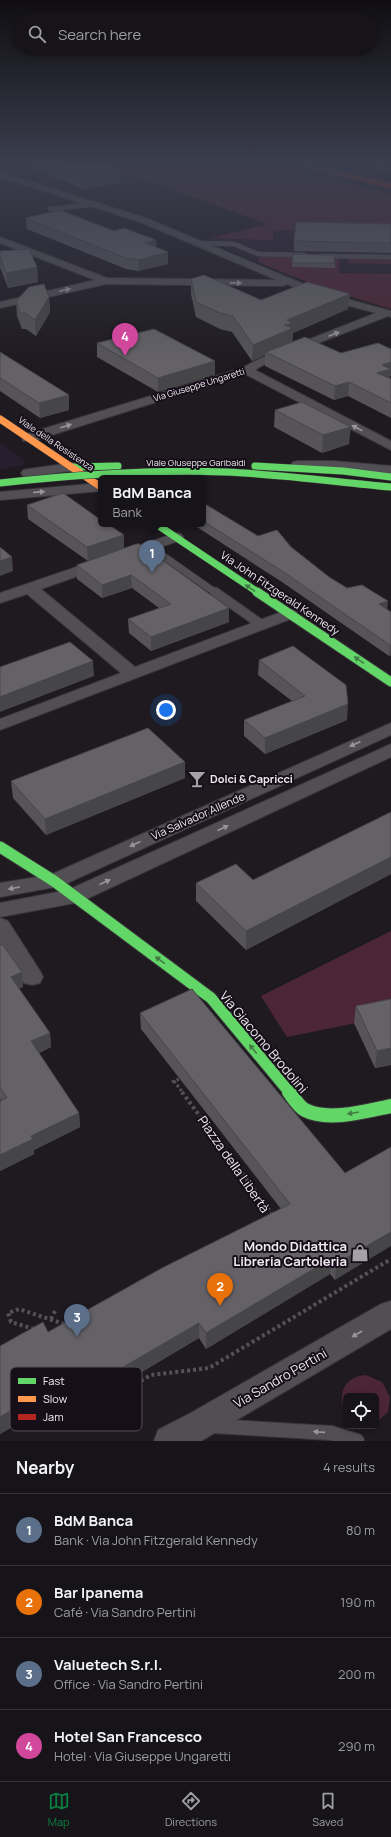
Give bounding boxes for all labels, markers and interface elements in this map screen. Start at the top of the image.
search box [12,12,379,56]
icon: search [26,23,48,45]
text: Search here [58,24,141,45]
one-way arrow [230,280,243,286]
one-way arrow [59,287,71,293]
pin: 4 [112,323,138,356]
one-way arrow [328,330,340,336]
street label: Via Giuseppe Ungaretti [152,364,246,405]
street label: Viale della Resistenza [16,413,97,474]
one-way arrow [60,423,72,429]
one-way arrow [351,425,362,431]
street label: Viale Giuseppe Garibaldi [146,456,246,469]
popup [98,475,206,527]
text: BdM Banca [112,482,192,503]
one-way arrow [33,489,45,496]
text: Bank [112,503,142,521]
pin: 1 [139,540,165,573]
street label: Via John Fitzgerald Kennedy [218,547,343,638]
one-way arrow [245,584,256,592]
one-way arrow [353,656,364,664]
your location [156,700,176,720]
one-way arrow [350,741,361,747]
bar icon: Dolci & Capricci [187,769,207,789]
place label: Dolci & Capricci [210,771,293,786]
street label: Via Salvador Allende [149,788,248,843]
one-way arrow [217,825,228,831]
one-way arrow [129,841,141,847]
one-way arrow [99,879,110,885]
one-way arrow [8,885,20,891]
one-way arrow [154,956,165,964]
street label: Via Giacomo Brodolini [216,987,312,1097]
one-way arrow [249,1043,258,1054]
one-way arrow [347,1110,359,1116]
street label: Piazza della Libertà [194,1112,274,1216]
place label: Mondo Didattica Libreria Cartoleria [233,1237,347,1270]
shop icon: Mondo Didattica Libreria Cartoleria [350,1243,370,1263]
pin: 2 [207,1273,233,1306]
pin: 3 [64,1304,90,1337]
one-way arrow [351,1330,363,1337]
street label: Via Sandro Pertini [230,1344,330,1412]
legend [10,1367,142,1431]
text: Fast [43,1373,65,1388]
text: Slow [43,1391,68,1406]
map controls [343,1393,379,1429]
button: locate [343,1393,379,1429]
text: Jam [43,1409,64,1424]
one-way arrow [313,1429,325,1436]
text: Nearby [16,1456,74,1479]
text: 4 results [323,1458,375,1476]
text: BdM Banca [54,1510,133,1531]
text: 1 [26,1521,32,1539]
text: 80 m [346,1521,375,1539]
text: Bank · Via John Fitzgerald Kennedy [54,1531,258,1549]
text: Bar Ipanema [54,1582,143,1603]
text: 2 [25,1593,33,1611]
text: 190 m [340,1593,375,1611]
text: Café · Via Sandro Pertini [54,1603,196,1621]
text: Valuetech S.r.l. [54,1654,162,1675]
text: 3 [25,1665,33,1683]
text: 200 m [338,1665,375,1683]
text: Office · Via Sandro Pertini [54,1675,203,1693]
text: Hotel San Francesco [54,1726,202,1747]
text: 4 [25,1737,33,1755]
text: 290 m [338,1737,375,1755]
text: Hotel · Via Giuseppe Ungaretti [54,1747,231,1765]
tab: Map [48,1790,70,1829]
tab: Directions [165,1790,217,1829]
tab: Saved [312,1790,343,1829]

